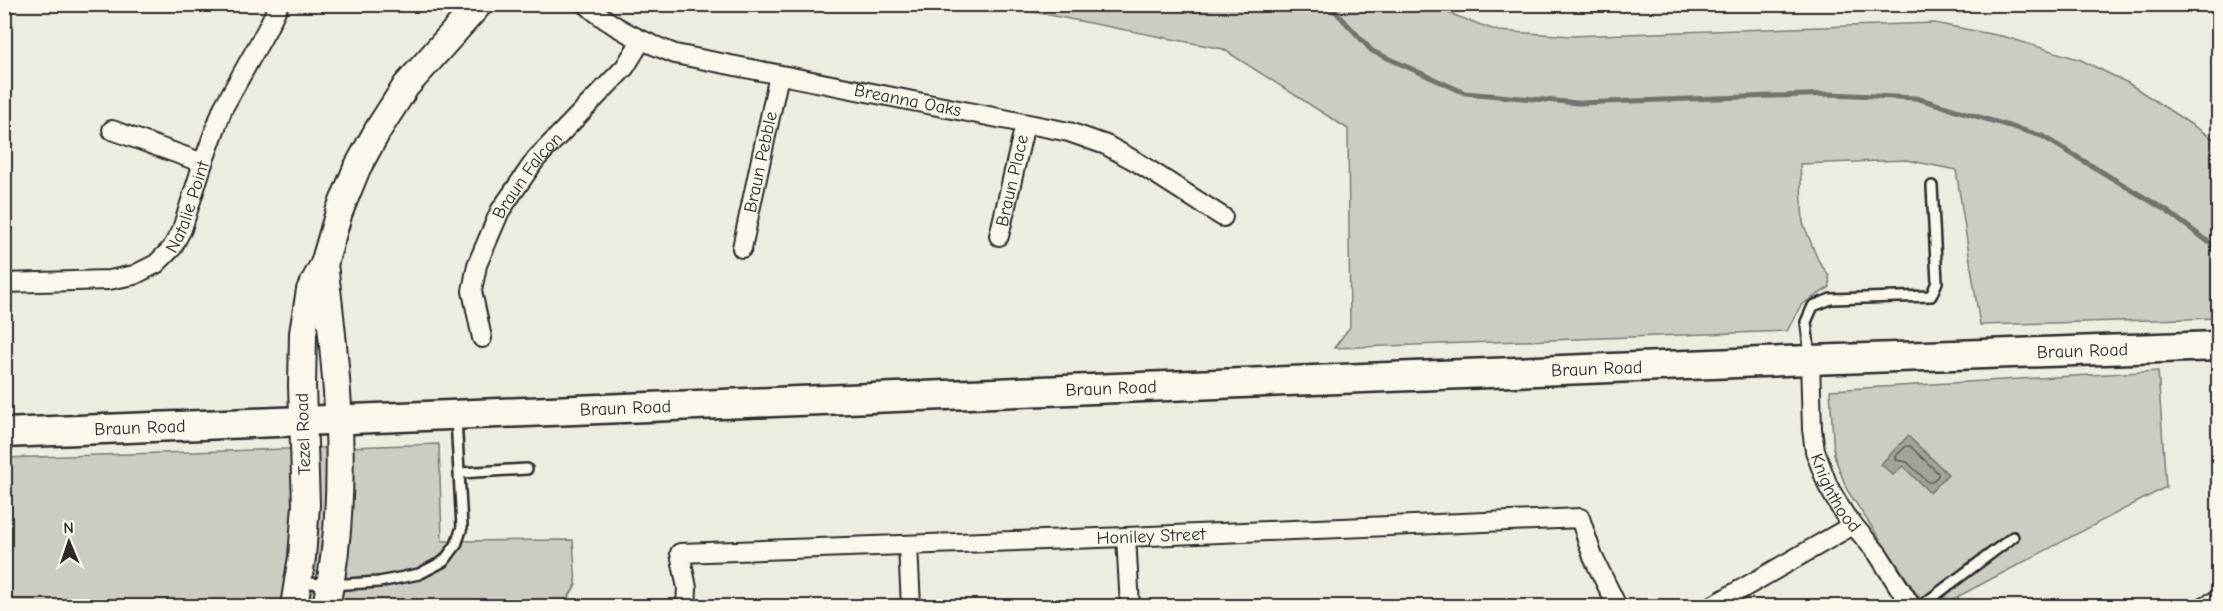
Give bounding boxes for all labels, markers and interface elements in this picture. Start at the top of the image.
street label: Breanna Oaks [852,80,963,121]
street label: Braun Pebble [740,109,782,215]
street label: Braun Falcon [488,128,567,222]
street label: Braun Place [992,133,1033,229]
street label: Natalie Point [161,158,214,257]
street label: Braun Road [2036,339,2128,363]
street label: Braun Road [1551,357,1643,381]
street label: Braun Road [1065,376,1157,401]
street label: Tezel Road [292,393,315,475]
street label: Braun Road [579,396,672,421]
street label: Braun Road [94,416,186,440]
street label: Knighthood [1806,451,1865,537]
north arrow [39,512,99,572]
text: N [63,519,74,537]
street label: Honiley Street [1096,524,1207,549]

